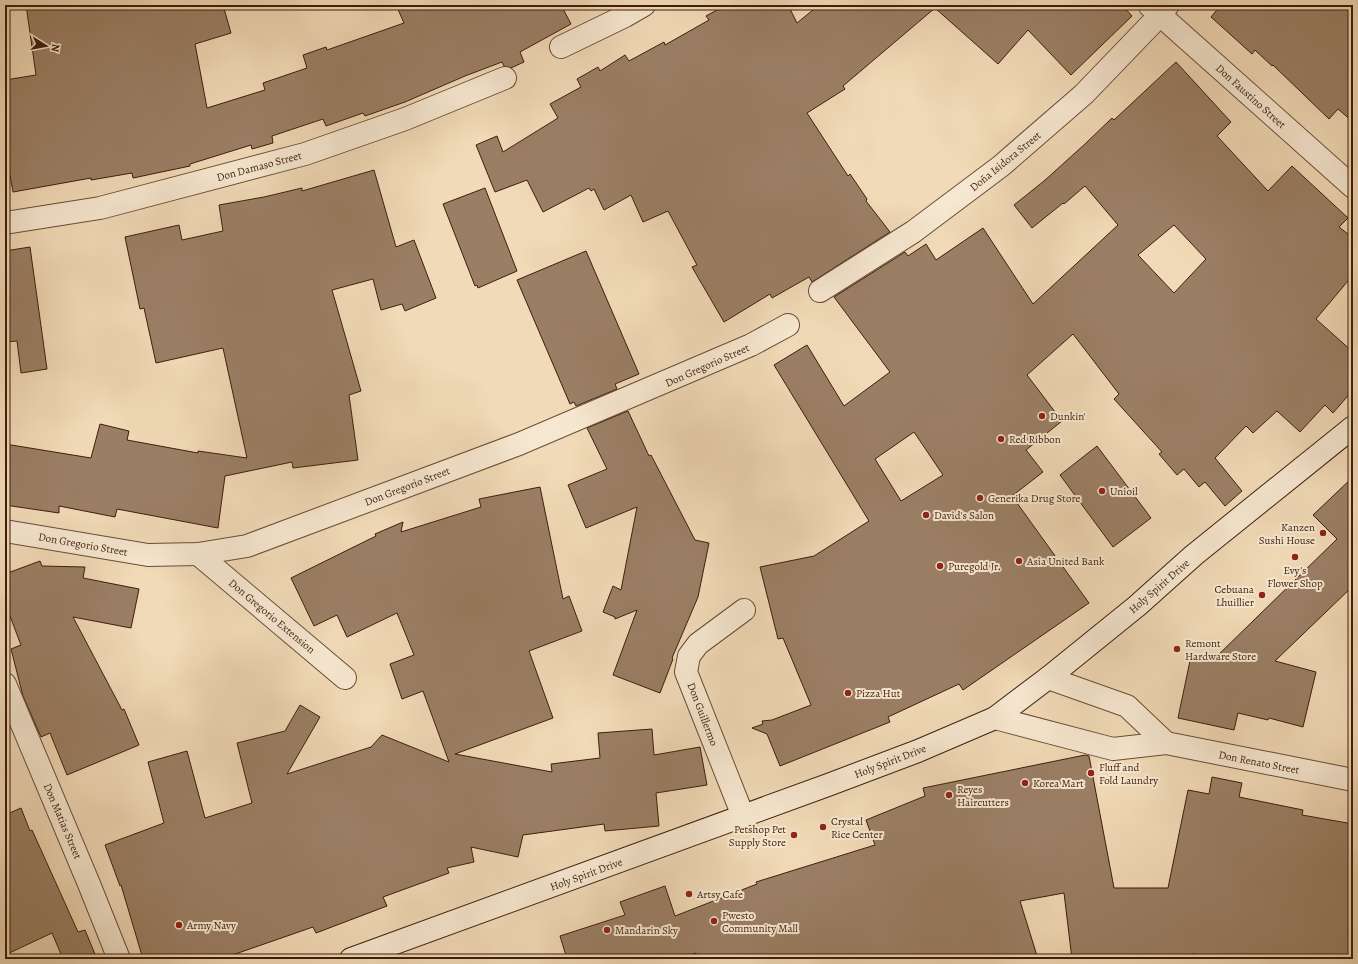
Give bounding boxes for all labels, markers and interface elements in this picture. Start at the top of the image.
north arrow [26,26,66,66]
text: N [47,42,63,53]
street label: Don Faustino Street [1212,61,1289,132]
street label: Doña Isidora Street [966,128,1044,195]
street label: Don Damaso Street [215,148,304,185]
street label: Don Gregorio Street [663,340,752,391]
place label: Dunkin' [1050,409,1085,424]
marker: Dunkin' [1037,411,1047,421]
place label: Red Ribbon [1009,432,1061,447]
marker: Red Ribbon [996,434,1006,444]
street label: Don Gregorio Street [362,463,452,510]
place label: Unioil [1110,484,1138,499]
marker: Unioil [1097,486,1107,496]
place label: Generika Drug Store [988,491,1080,506]
marker: Generika Drug Store [975,493,985,503]
place label: David's Salon [934,508,994,523]
marker: David's Salon [921,510,931,520]
place label: Kanzen Sushi House [1259,520,1315,548]
marker: Kanzen Sushi House [1318,528,1328,538]
street label: Don Gregorio Street [37,529,129,560]
marker: Evy's Flower Shop [1290,552,1300,562]
place label: Asia United Bank [1026,554,1105,569]
marker: Asia United Bank [1014,556,1024,566]
street label: Holy Spirit Drive [1126,556,1193,617]
place label: Puregold Jr. [948,559,1001,574]
marker: Puregold Jr. [935,561,945,571]
place label: Evy's Flower Shop [1267,563,1323,591]
street label: Don Gregorio Extension [225,576,318,657]
place label: Cebuana Lhuillier [1215,582,1255,610]
marker: Cebuana Lhuillier [1257,590,1267,600]
place label: Remont Hardware Store [1185,636,1256,664]
marker: Remont Hardware Store [1172,644,1182,654]
street label: Don Guillermo [684,680,722,748]
place label: Pizza Hut [856,686,901,701]
marker: Pizza Hut [843,688,853,698]
street label: Holy Spirit Drive [852,741,928,782]
street label: Don Renato Street [1217,747,1301,778]
place label: Fluff and Fold Laundry [1099,760,1158,788]
marker: Fluff and Fold Laundry [1086,768,1096,778]
place label: Korea Mart [1033,776,1084,791]
marker: Korea Mart [1020,778,1030,788]
street label: Don Matias Street [40,781,85,862]
place label: Reyes Haircutters [957,782,1009,810]
marker: Reyes Haircutters [944,790,954,800]
place label: Crystal Rice Center [831,814,883,842]
place label: Petshop Pet Supply Store [729,822,786,850]
marker: Crystal Rice Center [818,822,828,832]
marker: Petshop Pet Supply Store [789,830,799,840]
street label: Holy Spirit Drive [548,854,624,894]
place label: Artsy Cafe [696,887,743,902]
marker: Artsy Cafe [684,889,694,899]
place label: Pwesto Community Mall [722,908,798,936]
marker: Pwesto Community Mall [709,916,719,926]
place label: Army Navy [186,918,236,933]
marker: Army Navy [174,920,184,930]
place label: Mandarin Sky [615,923,678,938]
marker: Mandarin Sky [602,925,612,935]

